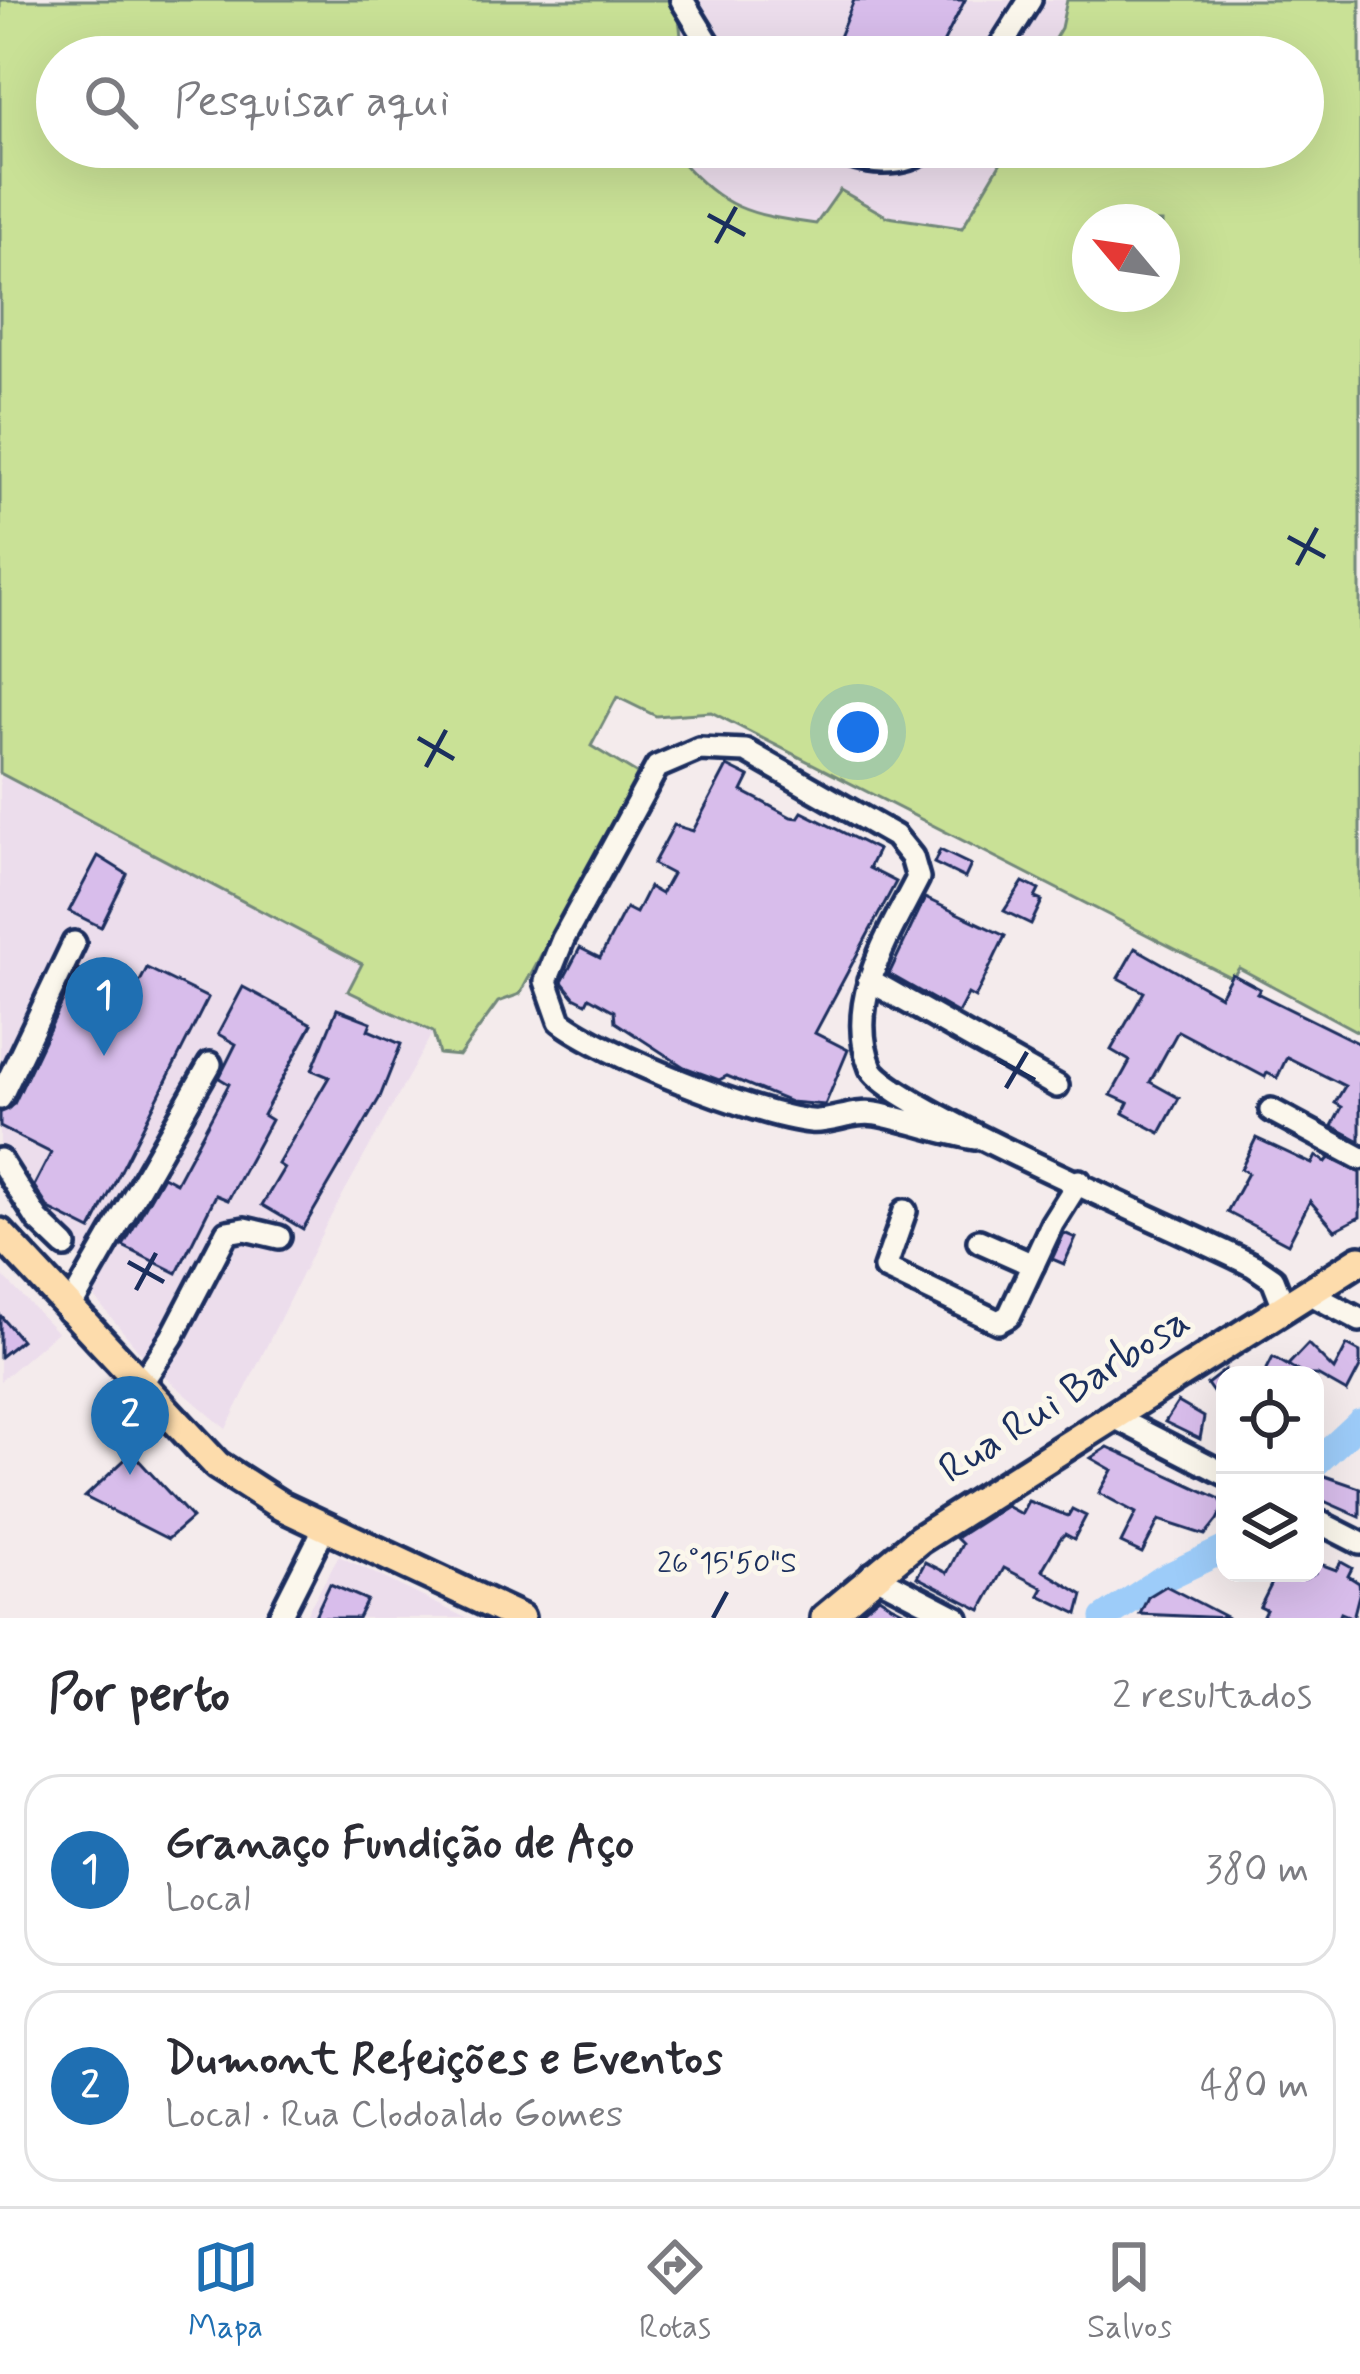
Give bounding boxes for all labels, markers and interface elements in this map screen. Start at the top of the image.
search box [36,36,1324,168]
icon: search [78,69,144,135]
text: Pesquisar aqui [174,73,450,132]
north arrow [1072,204,1180,312]
your location [828,702,888,762]
pin: 1 [65,957,143,1056]
street label: Rua Rui Barbosa [929,1294,1201,1498]
map controls [1216,1366,1324,1582]
button: locate [1216,1366,1324,1474]
pin: 2 [91,1376,169,1475]
button: layers [1216,1474,1324,1582]
text: 26°15'50"S [657,1544,797,1583]
text: Por perto [48,1663,230,1729]
text: 2 resultados [1112,1671,1312,1722]
text: Granaço Fundição de Aço [165,1815,634,1874]
text: 1 [81,1845,99,1896]
text: 380 m [1205,1845,1309,1896]
text: Local [165,1874,251,1925]
text: Dumont Refeições e Eventos [165,2031,723,2090]
text: 2 [80,2061,100,2112]
text: 480 m [1200,2061,1309,2112]
text: Local · Rua Clodoaldo Gomes [165,2090,623,2141]
tab: Mapa [188,2234,263,2350]
tab: Rotas [639,2234,711,2350]
tab: Salvos [1087,2234,1172,2350]

